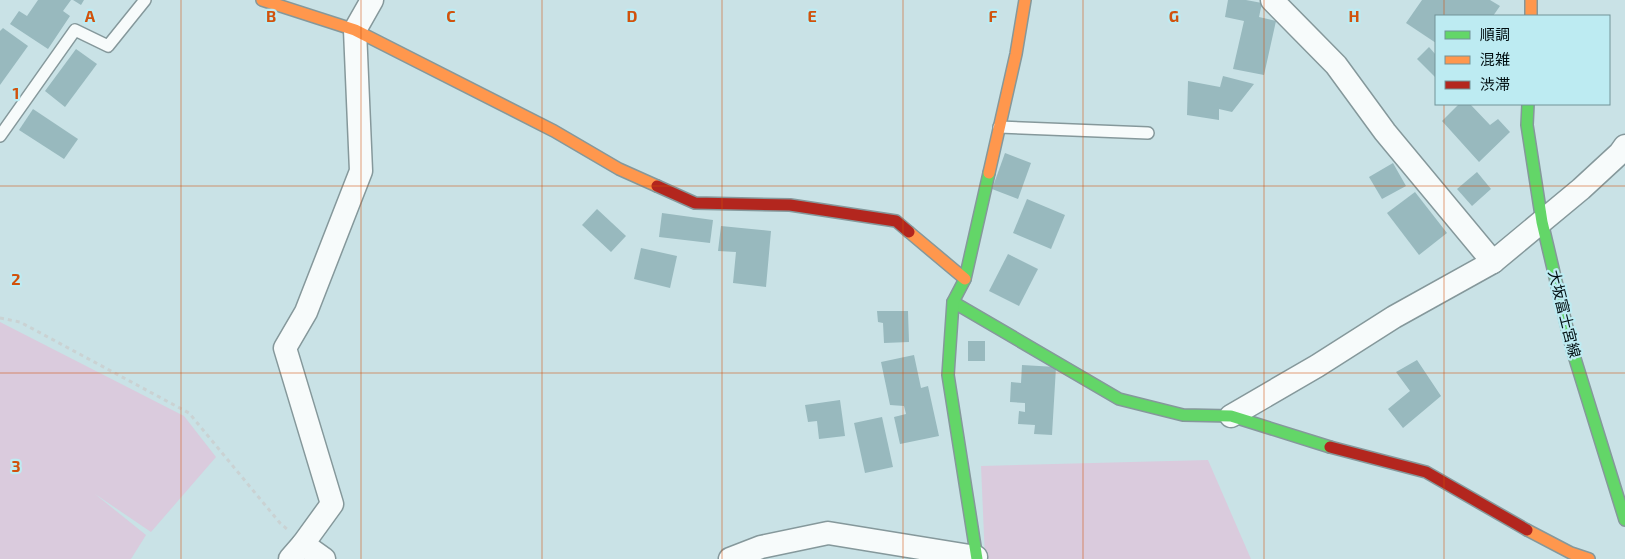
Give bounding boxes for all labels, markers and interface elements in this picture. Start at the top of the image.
text: A [85,6,96,25]
text: B [266,6,276,25]
text: C [446,6,456,25]
text: D [627,6,638,25]
text: E [807,6,817,25]
text: F [989,6,998,25]
text: G [1169,6,1179,25]
text: H [1348,6,1360,25]
legend [1435,15,1610,105]
text: 順調 [1480,25,1510,43]
text: 混雑 [1480,50,1510,68]
text: 渋滞 [1480,75,1510,93]
text: 1 [13,83,19,102]
street label: 大坂富士宮線 [1545,268,1585,360]
text: 2 [11,269,21,288]
text: 3 [11,456,21,475]

